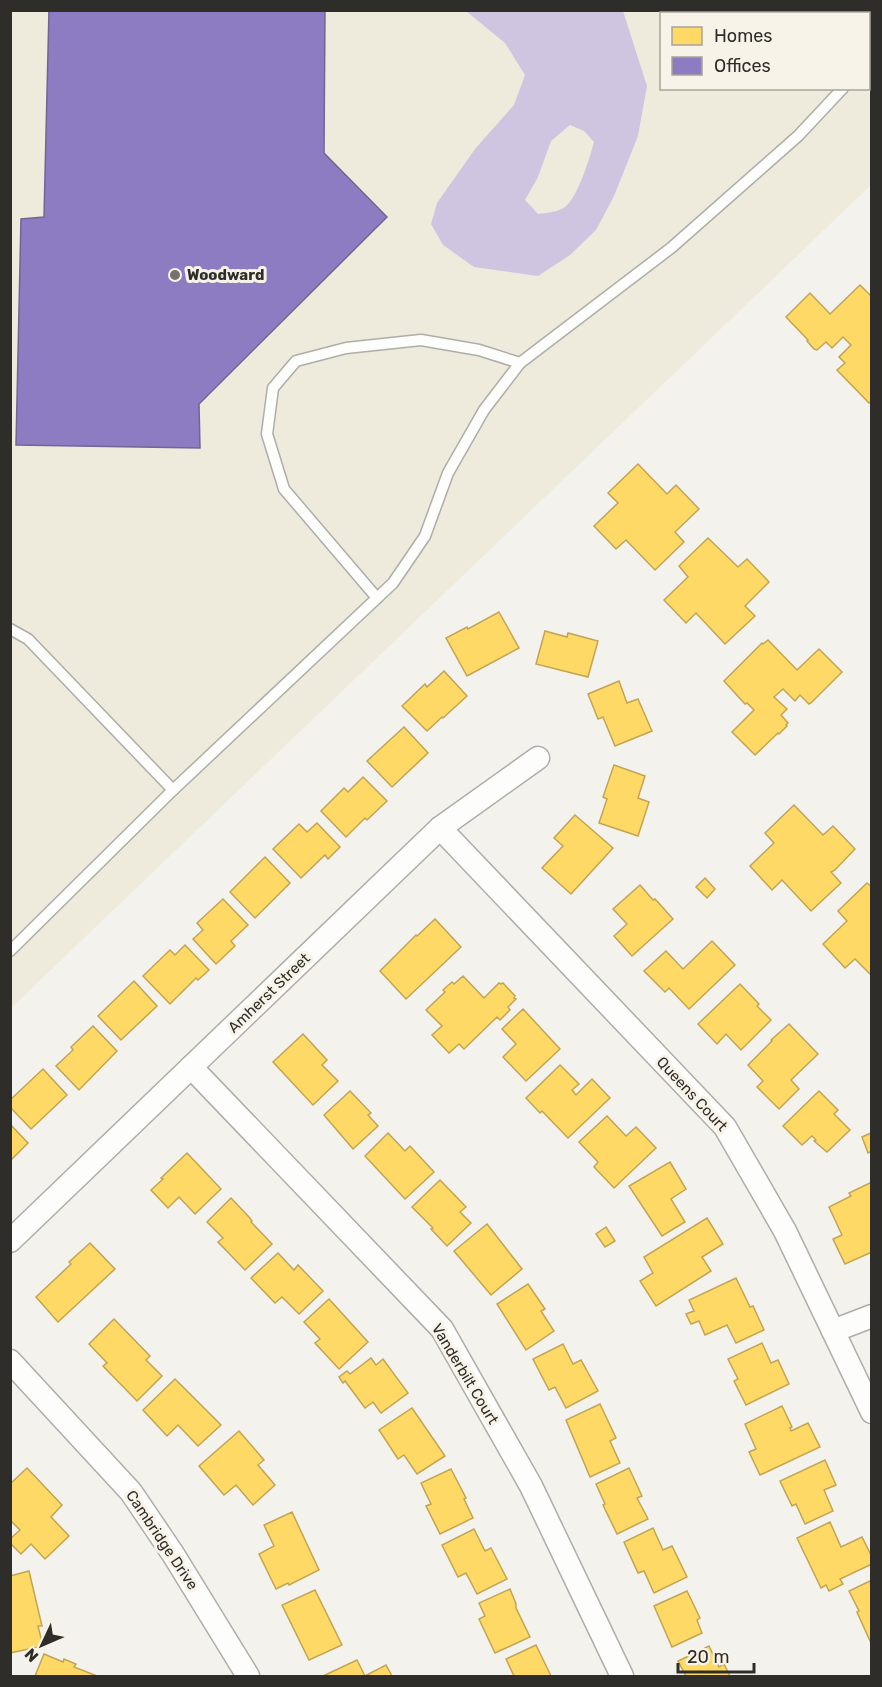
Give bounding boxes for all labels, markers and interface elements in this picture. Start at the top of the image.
legend [660,12,870,90]
text: Homes [714,25,772,47]
text: Offices [714,55,771,77]
place label: Woodward [187,266,264,284]
marker: Woodward [168,268,182,282]
street label: Amherst Street [224,949,314,1037]
street label: Queens Court [653,1053,731,1135]
street label: Vanderbilt Court [428,1320,502,1428]
street label: Cambridge Drive [122,1487,202,1593]
north arrow [12,1615,72,1675]
scale bar [678,1636,754,1674]
text: N [21,1644,42,1666]
text: 20 m [687,1646,729,1668]

